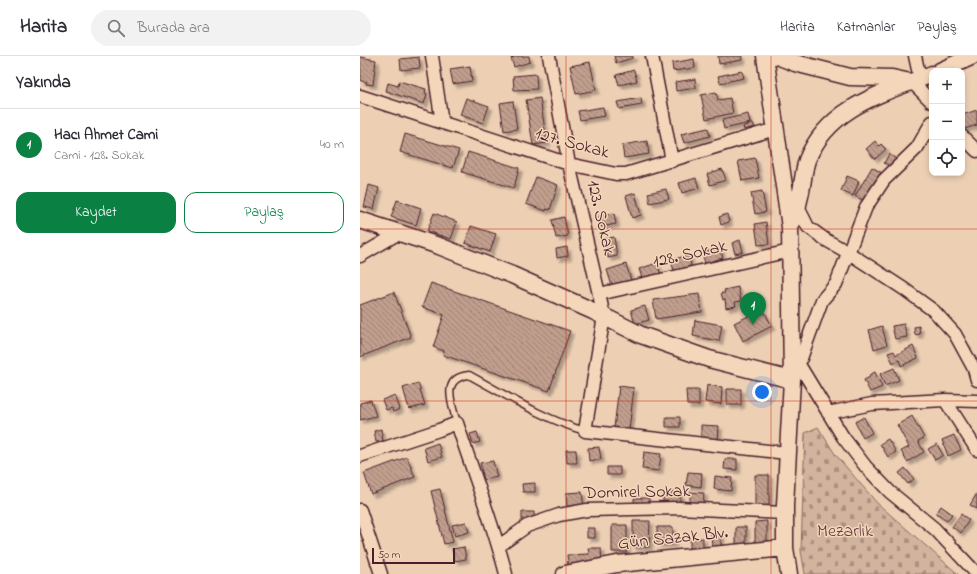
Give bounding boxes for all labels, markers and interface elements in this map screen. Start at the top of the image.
search box [91,10,371,46]
text: Harita [20,14,67,41]
icon: search [105,17,127,39]
text: Burada ara [137,17,210,39]
text: Harita [780,17,815,38]
text: Katmanlar [837,17,895,38]
text: Paylaş [917,17,957,38]
map controls [929,68,965,176]
button: + [929,68,965,104]
text: Yakında [16,70,71,95]
button: − [929,104,965,140]
street label: 127. Sokak [532,122,612,166]
text: Hacı Ahmet Cami [54,124,158,146]
text: 1 [27,135,31,154]
text: 40 m [320,135,344,154]
button: locate [929,140,965,176]
text: Cami · 128. Sokak [54,146,144,165]
street label: 123. Sokak [579,178,621,258]
button: Kaydet [16,192,176,233]
button: Paylaş [184,192,344,233]
street label: 128. Sokak [650,234,730,276]
pin: 1 [740,292,766,325]
your location [752,382,772,402]
street label: Domirel Sokak [582,479,691,507]
park label: Mezarlık [817,519,873,545]
street label: Gün Sazak Blv. [617,520,730,558]
scale bar [372,546,455,565]
text: 50 m [378,547,400,563]

